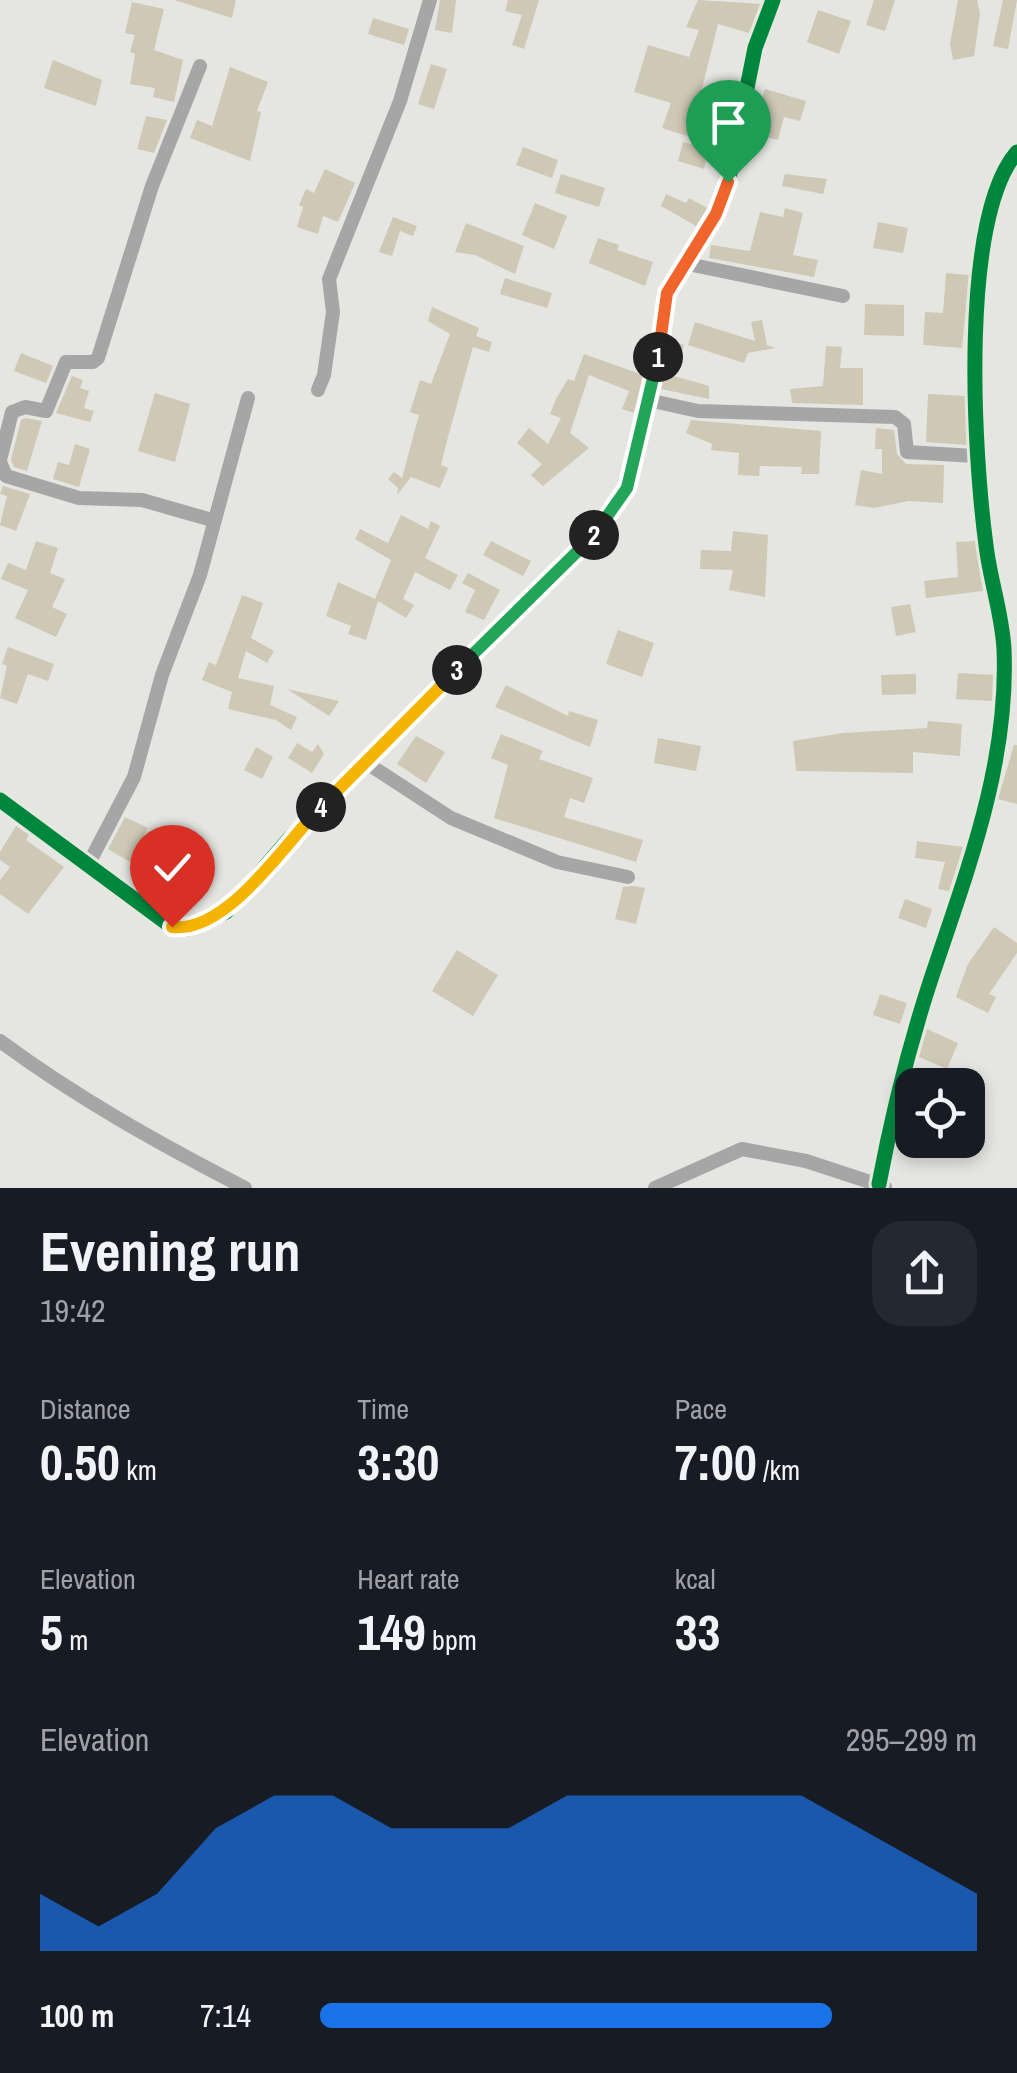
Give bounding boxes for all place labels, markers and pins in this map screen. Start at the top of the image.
pin [686,80,771,183]
pin: 1 [633,332,683,382]
pin: 2 [569,510,619,560]
pin: 3 [432,645,482,695]
pin: 4 [296,782,346,832]
pin [130,825,215,928]

